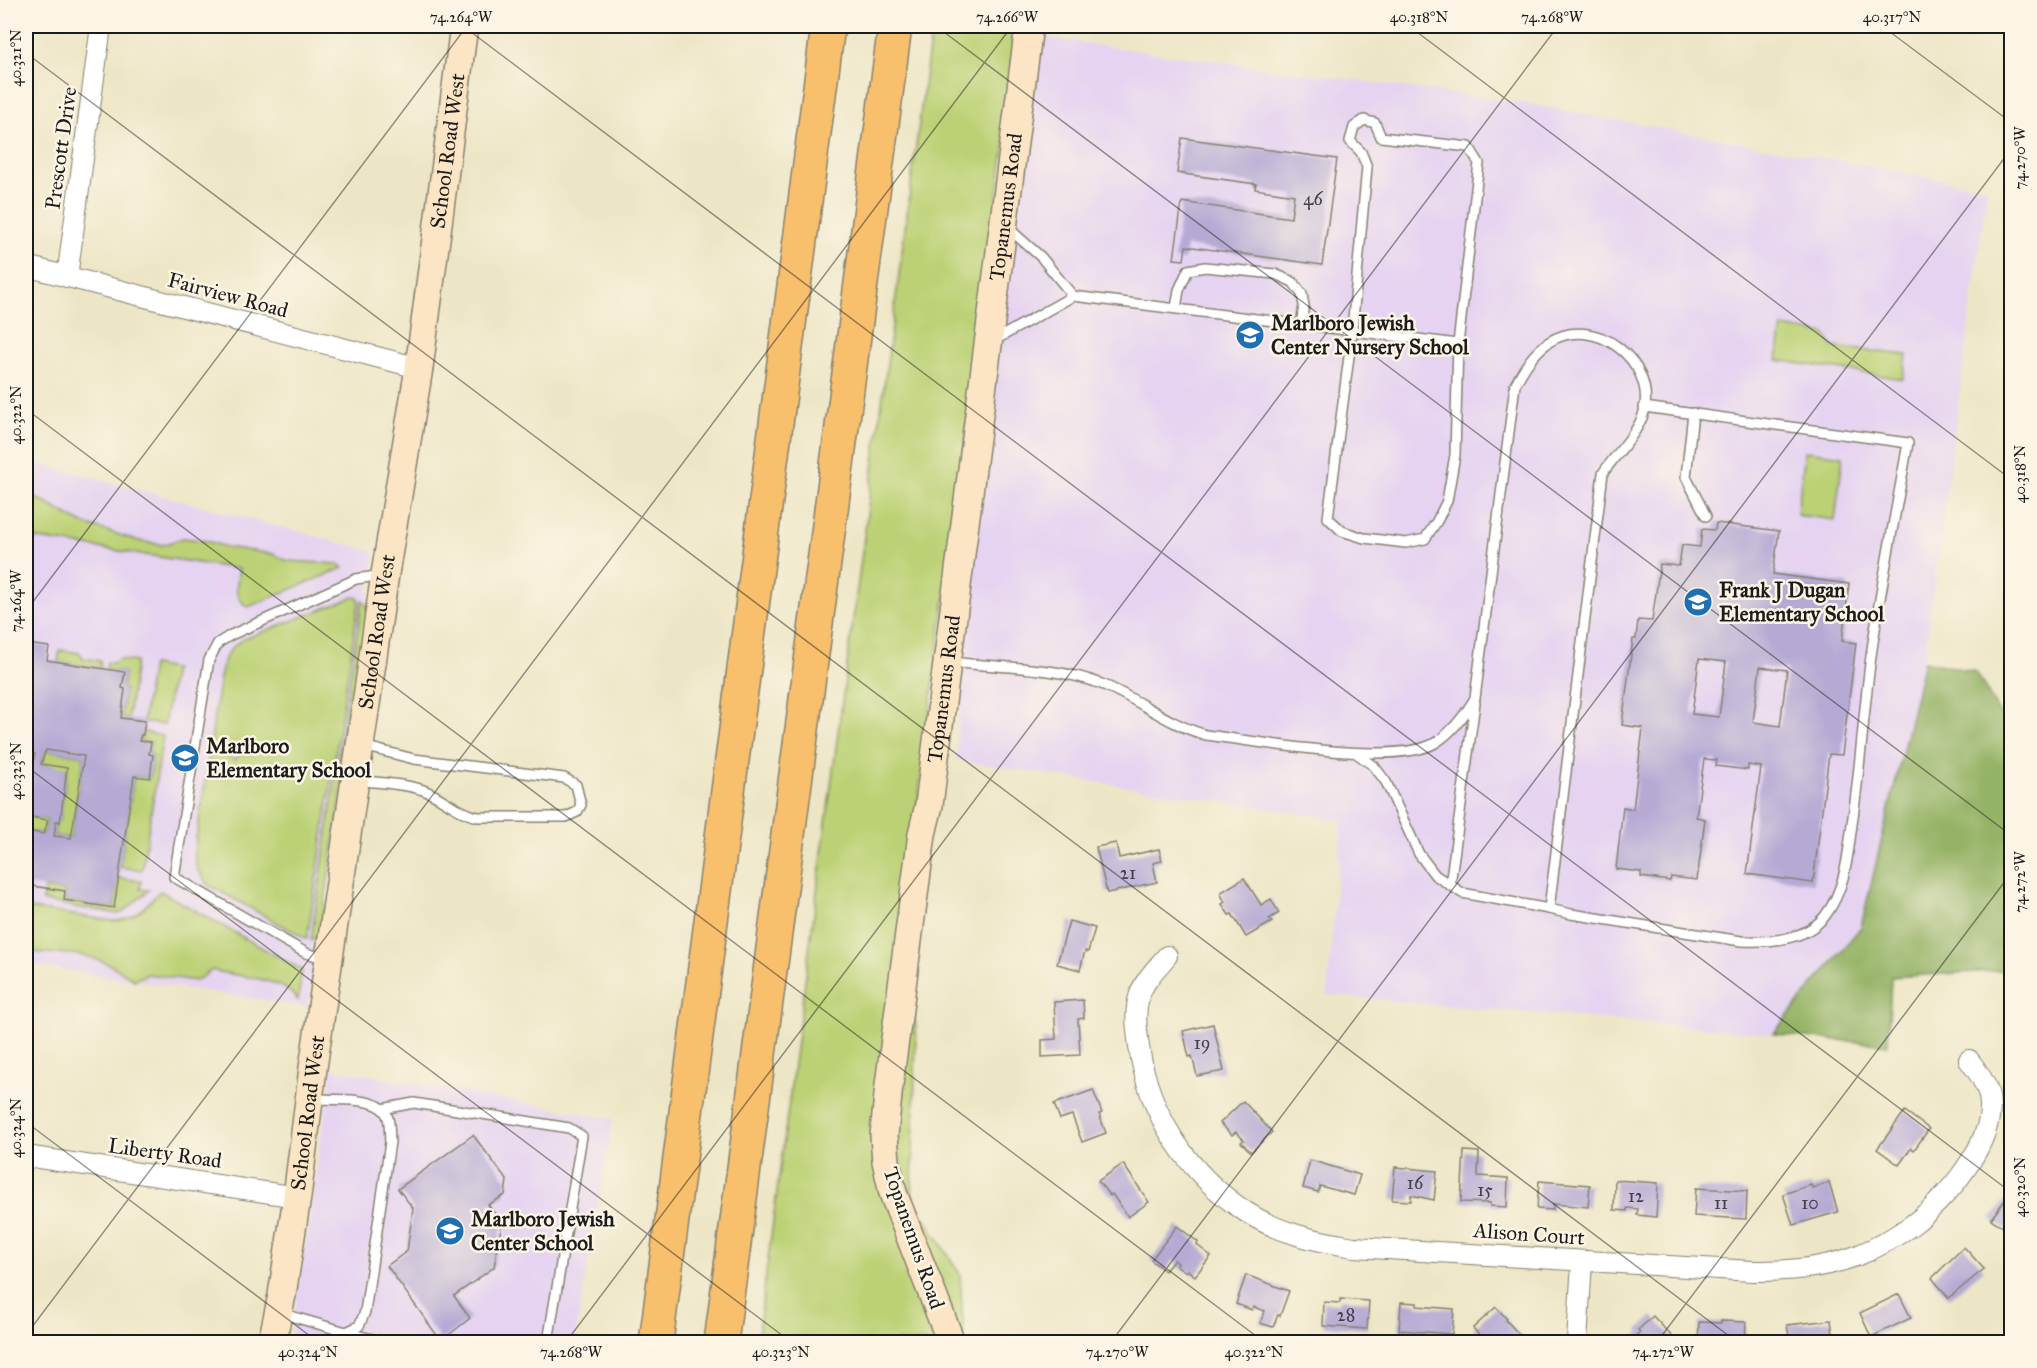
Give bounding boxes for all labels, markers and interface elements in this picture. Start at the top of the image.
text: 74.264°W [430,8,493,26]
text: 74.266°W [976,8,1039,26]
text: 40.318°N [1390,8,1448,26]
text: 74.268°W [1521,8,1584,26]
text: 40.317°N [1863,8,1921,26]
text: 40.321°N [7,29,25,87]
street label: School Road West [424,71,471,230]
street label: Prescott Drive [40,85,83,211]
text: 74.270°W [2011,126,2029,189]
street label: Topanemus Road [983,131,1028,282]
house number: 46 [1303,188,1323,210]
street label: Fairview Road [165,266,292,324]
place label: Marlboro Jewish Center Nursery School [1271,310,1470,360]
school or university icon: Marlboro Jewish Center Nursery School [1234,319,1266,351]
text: 40.322°N [7,385,25,445]
text: 40.318°N [2011,445,2029,503]
street label: School Road West [352,552,401,711]
text: 74.264°W [7,569,25,632]
place label: Frank J Dugan Elementary School [1719,577,1885,627]
school or university icon: Frank J Dugan Elementary School [1682,586,1714,618]
street label: Topanemus Road [921,613,966,764]
place label: Marlboro Elementary School [206,733,372,783]
text: 40.323°N [7,742,25,800]
school or university icon: Marlboro Elementary School [169,742,201,774]
text: 74.272°W [2011,850,2029,913]
house number: 21 [1120,862,1136,884]
house number: 19 [1194,1032,1210,1054]
street label: School Road West [285,1033,331,1192]
text: 40.324°N [7,1098,25,1158]
street label: Liberty Road [106,1132,224,1174]
text: 40.320°N [2011,1156,2029,1217]
street label: Topanemus Road [878,1164,951,1313]
house number: 16 [1407,1172,1424,1194]
house number: 15 [1477,1179,1493,1201]
house number: 12 [1628,1185,1644,1207]
house number: 11 [1714,1192,1728,1214]
house number: 10 [1801,1192,1819,1214]
place label: Marlboro Jewish Center School [471,1206,615,1256]
school or university icon: Marlboro Jewish Center School [434,1215,466,1247]
street label: Alison Court [1472,1217,1586,1251]
house number: 28 [1337,1304,1355,1326]
text: 40.324°N [278,1343,338,1361]
text: 74.268°W [540,1343,603,1361]
text: 40.323°N [752,1343,810,1361]
text: 74.270°W [1086,1343,1149,1361]
text: 40.322°N [1224,1343,1284,1361]
text: 74.272°W [1632,1343,1695,1361]

